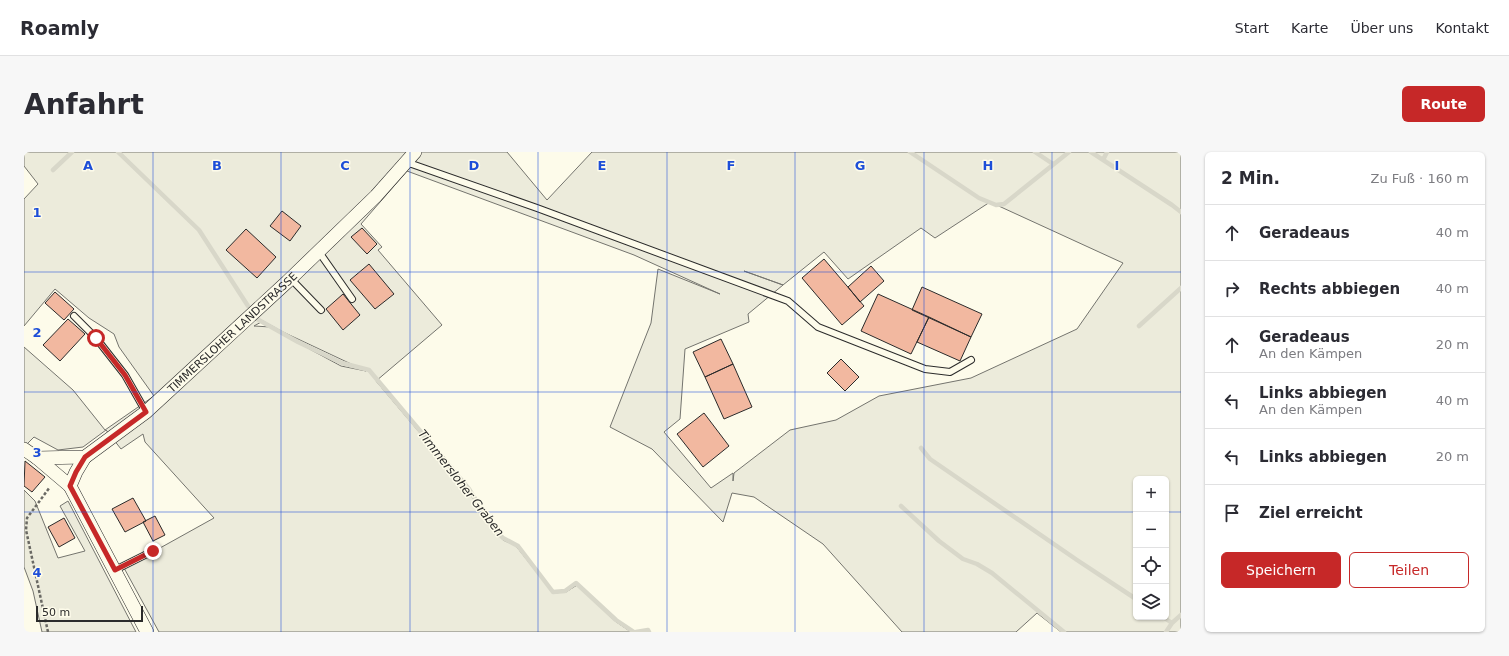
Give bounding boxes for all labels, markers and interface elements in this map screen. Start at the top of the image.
text: Roamly [20,17,99,39]
text: Start [1235,20,1269,36]
text: Karte [1291,20,1328,36]
text: Über uns [1350,20,1413,36]
text: Kontakt [1435,20,1489,36]
button: Route [1402,86,1485,122]
text: Anfahrt [24,88,144,121]
text: A [83,158,93,173]
text: B [212,158,222,173]
text: C [340,158,350,173]
text: D [469,158,480,173]
text: E [598,158,606,173]
text: F [727,158,735,173]
text: G [855,158,865,173]
text: H [983,158,993,173]
text: I [1115,158,1119,173]
text: 2 Min. [1221,168,1280,188]
text: Zu Fuß · 160 m [1371,171,1469,186]
text: 1 [32,205,42,220]
icon: ahead [1221,222,1243,244]
text: Geradeaus [1259,224,1350,242]
text: 40 m [1436,225,1469,240]
street label: TIMMERSLOHER LANDSTRASSE [164,270,300,396]
icon: right [1221,278,1243,300]
text: Rechts abbiegen [1259,280,1400,298]
text: 40 m [1436,281,1469,296]
text: 2 [32,325,42,340]
text: Geradeaus [1259,328,1350,346]
route start [87,329,105,347]
icon: ahead [1221,334,1243,356]
text: 20 m [1436,337,1469,352]
text: An den Kämpen [1259,346,1362,361]
text: Links abbiegen [1259,384,1387,402]
icon: left [1221,390,1243,412]
text: 40 m [1436,393,1469,408]
text: An den Kämpen [1259,402,1362,417]
water label: Timmersloher Graben [415,427,507,539]
text: 3 [32,445,42,460]
icon: left [1221,446,1243,468]
text: Links abbiegen [1259,448,1387,466]
text: 20 m [1436,449,1469,464]
map controls [1133,476,1169,620]
button: + [1133,476,1169,512]
icon: arrive [1221,502,1243,524]
text: Ziel erreicht [1259,504,1363,522]
button: − [1133,512,1169,548]
route end [144,542,162,560]
button: locate [1133,548,1169,584]
button: Speichern [1221,552,1341,588]
button: Teilen [1349,552,1469,588]
text: 4 [32,565,42,580]
button: layers [1133,584,1169,620]
scale bar [36,604,143,623]
text: 50 m [42,606,70,619]

